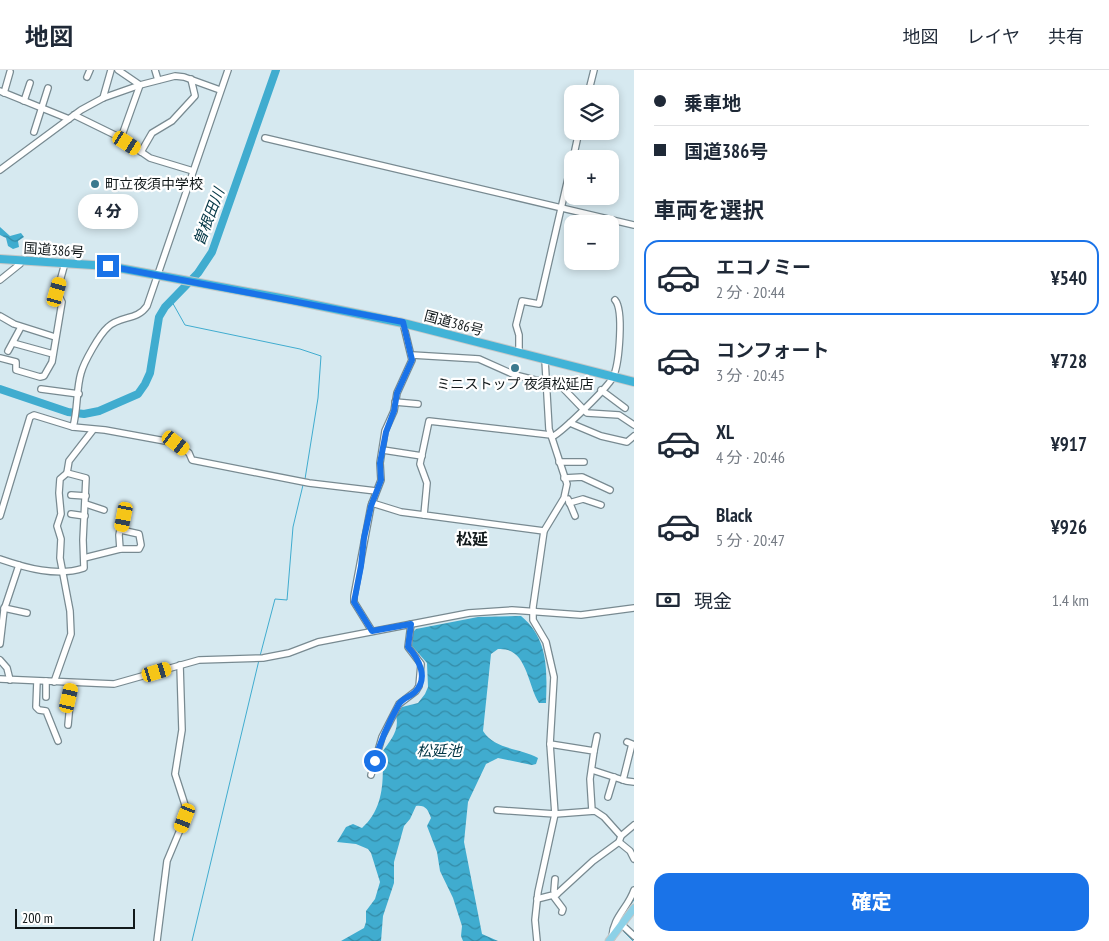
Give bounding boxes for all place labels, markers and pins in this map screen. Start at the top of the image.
place label: 町立夜須中学校 [105,175,203,193]
marker: 町立夜須中学校 [89,178,101,190]
marker: ミニストップ 夜須松延店 [509,362,521,374]
place label: ミニストップ 夜須松延店 [437,375,593,393]

